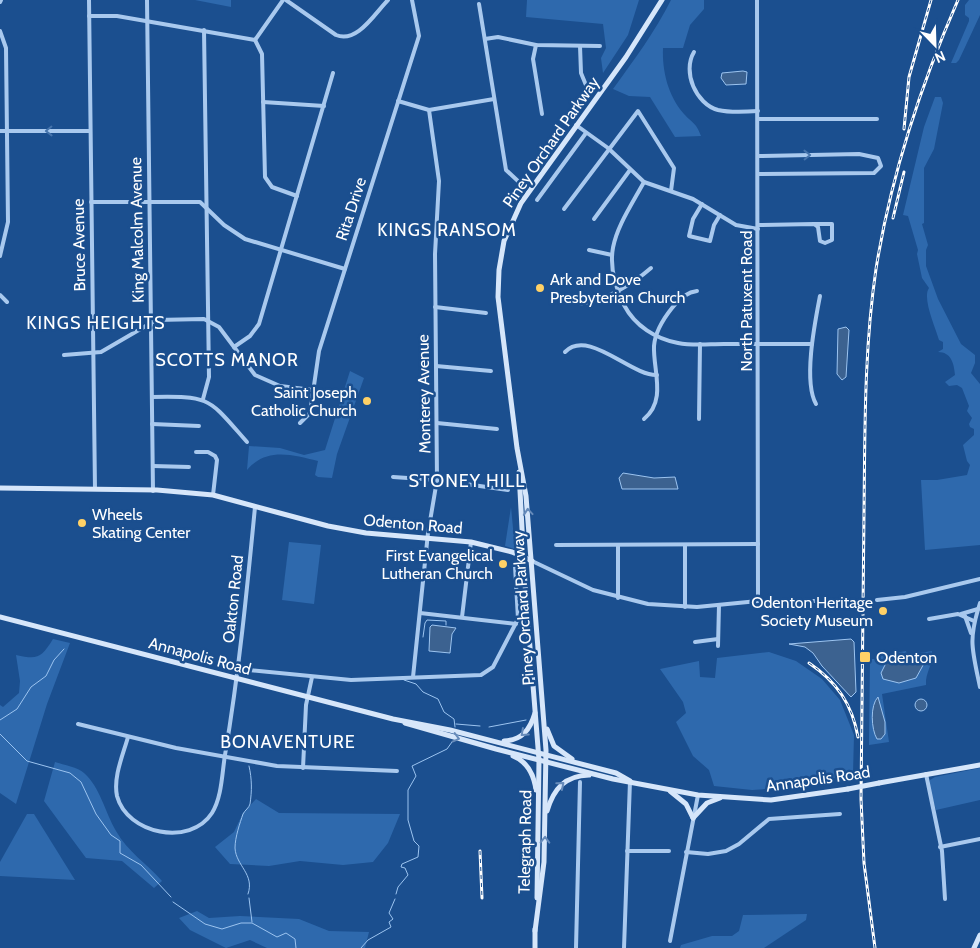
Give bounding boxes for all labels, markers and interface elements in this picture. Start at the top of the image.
north arrow [910,20,960,70]
text: N [932,47,948,67]
street label: Piney Orchard Parkway [499,73,603,211]
one-way arrow [44,126,52,136]
one-way arrow [804,150,811,160]
street label: King Malcolm Avenue [126,157,148,303]
street label: Rita Drive [332,175,370,243]
street label: Bruce Avenue [69,199,89,291]
district label: KINGS RANSOM [377,219,517,241]
street label: North Patuxent Road [737,231,756,371]
place label: Ark and Dove Presbyterian Church [550,270,685,307]
marker: Ark and Dove Presbyterian Church [534,282,546,294]
district label: KINGS HEIGHTS [26,312,166,334]
street label: Monterey Avenue [413,334,435,454]
district label: SCOTTS MANOR [155,349,299,371]
place label: Saint Joseph Catholic Church [251,383,357,420]
marker: Saint Joseph Catholic Church [361,395,373,407]
district label: STONEY HILL [409,470,525,492]
place label: Wheels Skating Center [92,505,191,542]
one-way arrow [522,508,533,516]
street label: Odenton Road [363,510,463,538]
marker: Wheels Skating Center [76,517,88,529]
street label: Piney Orchard Parkway [508,530,538,686]
place label: First Evangelical Lutheran Church [382,546,493,583]
street label: Oakton Road [219,554,247,644]
marker: First Evangelical Lutheran Church [497,558,509,570]
place label: Odenton Heritage Society Museum [751,593,873,630]
marker: Odenton Heritage Society Museum [877,605,889,617]
street label: Annapolis Road [147,633,253,679]
place label: Odenton [876,648,937,667]
marker: Odenton [858,650,872,664]
one-way arrow [521,727,530,736]
district label: BONAVENTURE [220,731,356,753]
one-way arrow [452,733,460,743]
street label: Annapolis Road [765,762,871,796]
one-way arrow [556,781,565,790]
street label: Telegraph Road [515,790,535,894]
one-way arrow [540,836,550,844]

